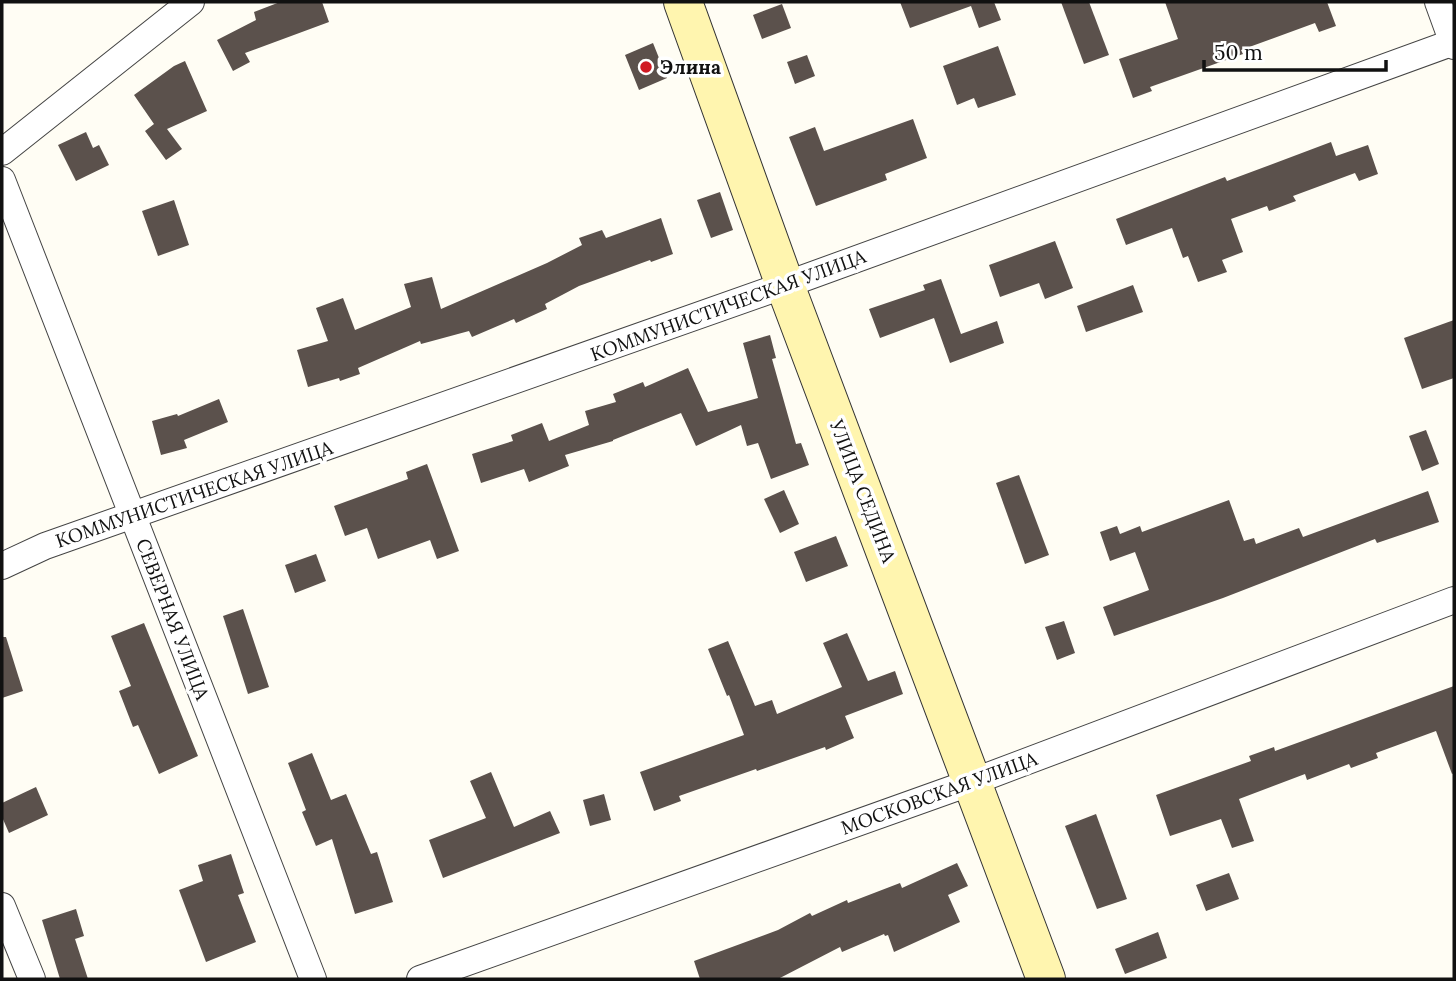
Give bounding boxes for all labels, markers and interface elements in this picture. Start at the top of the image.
scale bar [1204,28,1386,72]
text: 50 m [1214,39,1263,66]
place label: Элина [660,55,721,79]
marker: Элина [638,59,654,75]
street label: КОММУНИСТИЧЕСКАЯ УЛИЦА [587,244,870,366]
street label: УЛИЦА СЕДИНА [824,415,902,567]
street label: КОММУНИСТИЧЕСКАЯ УЛИЦА [52,435,337,553]
street label: СЕВЕРНАЯ УЛИЦА [131,535,215,704]
street label: МОСКОВСКАЯ УЛИЦА [838,746,1041,840]

